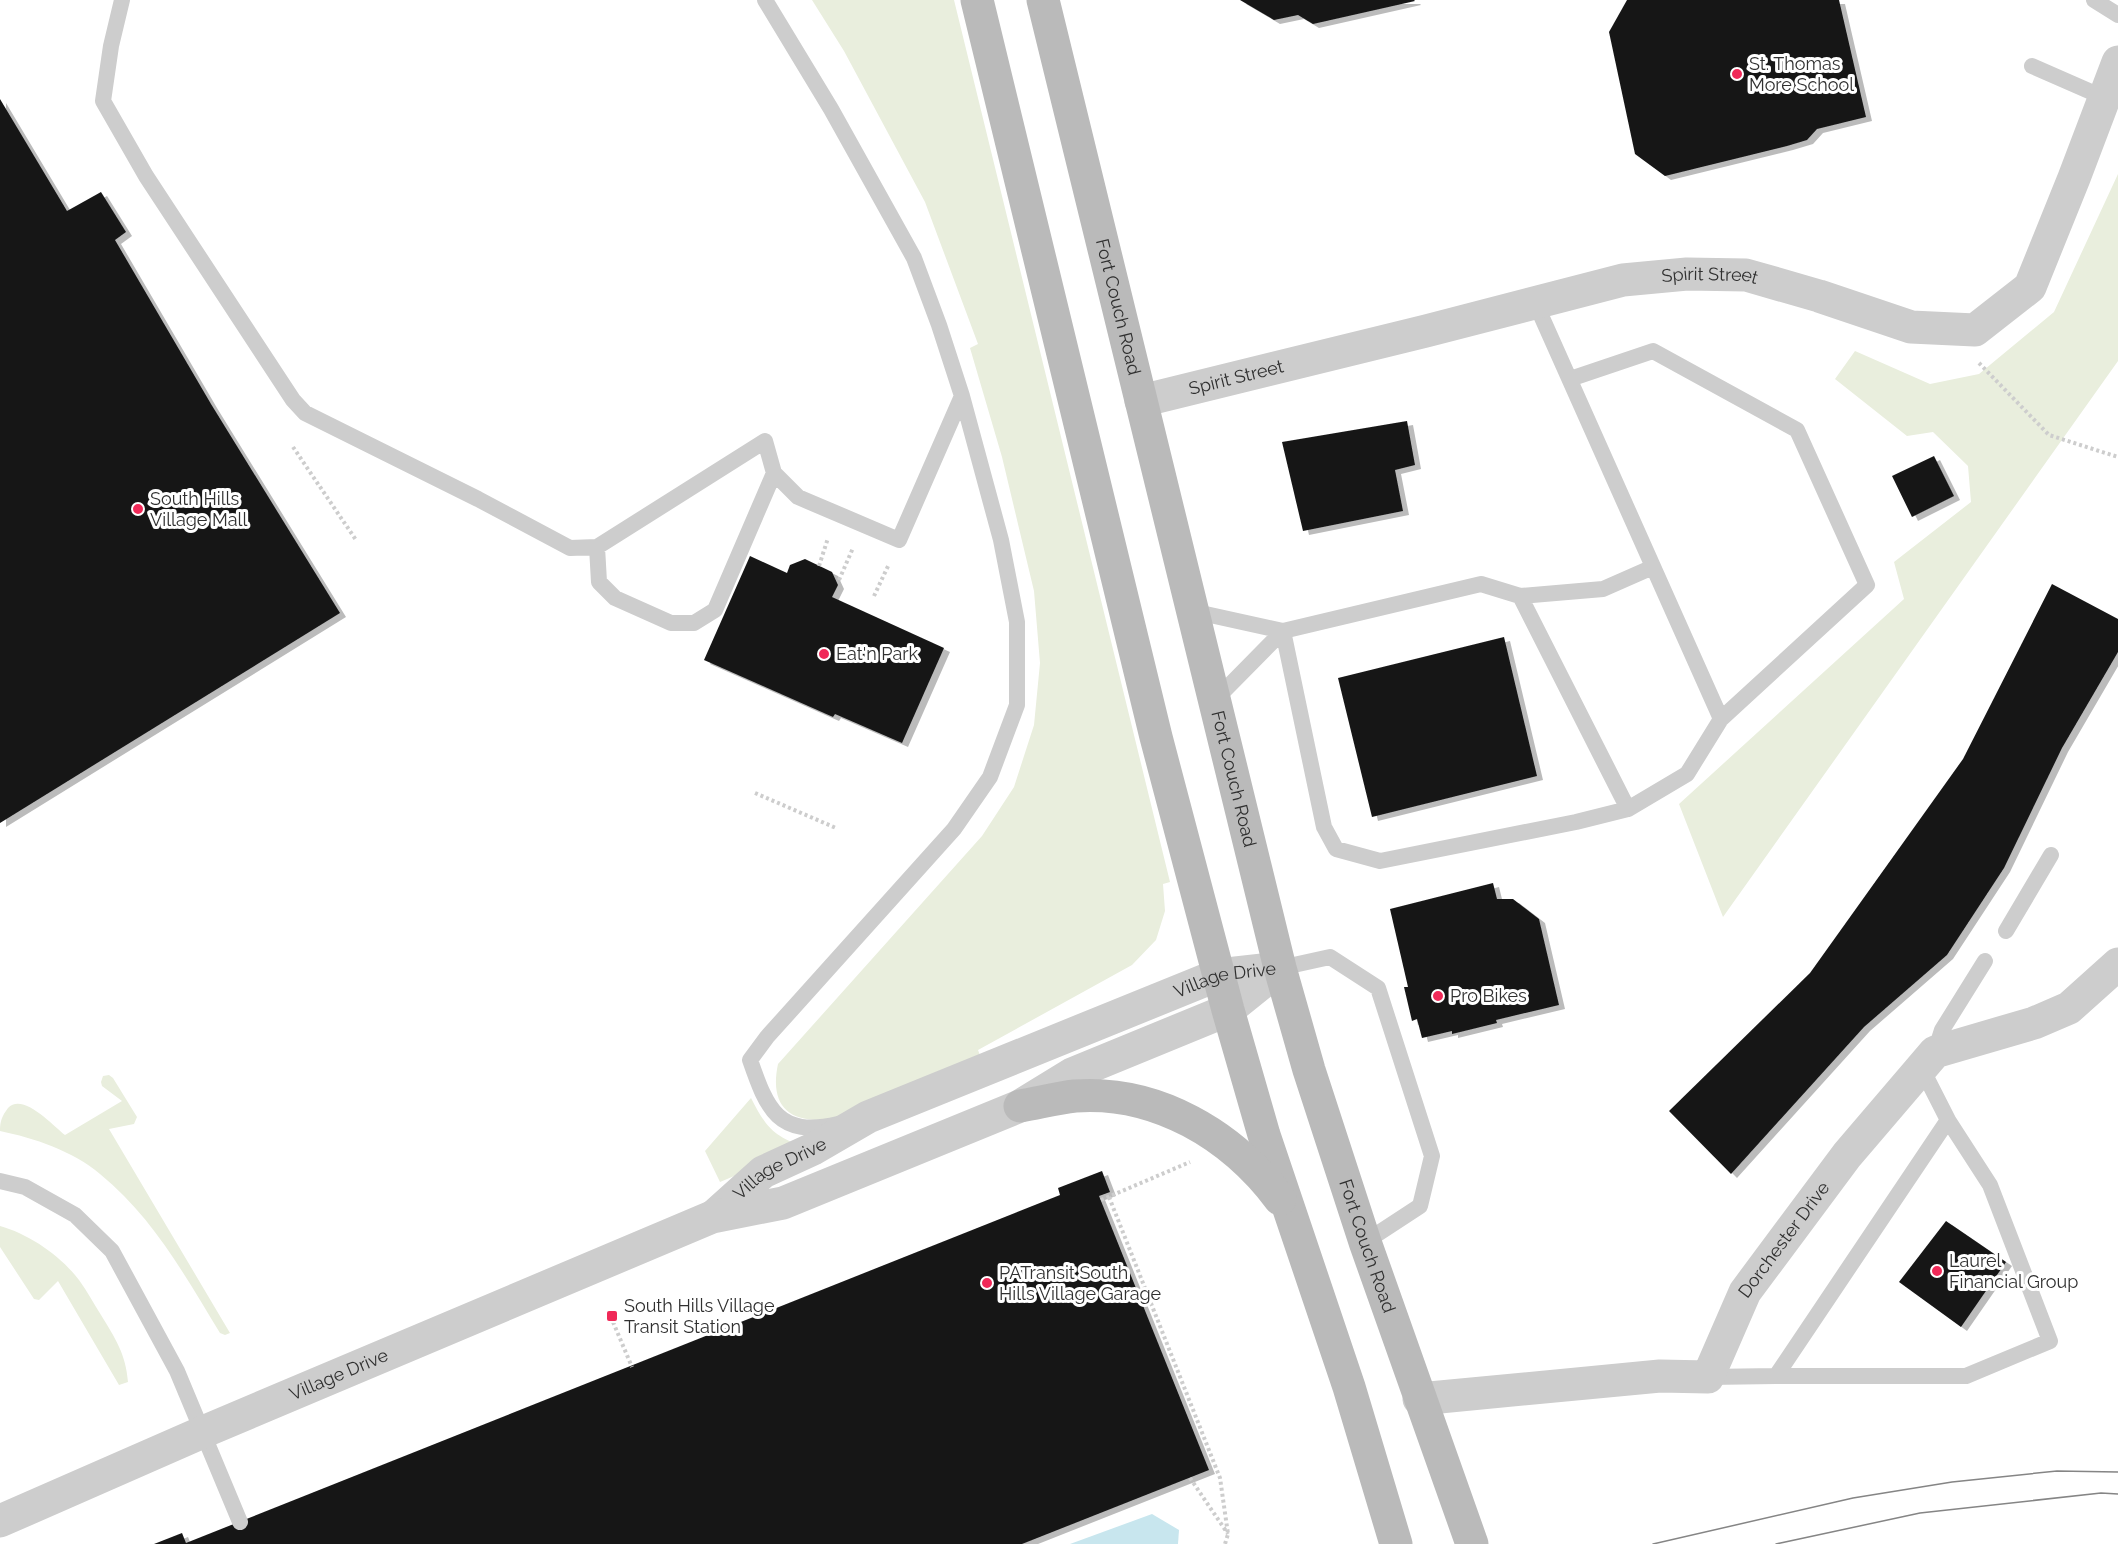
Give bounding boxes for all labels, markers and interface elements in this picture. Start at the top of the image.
place label: St. Thomas More School [1749,53,1854,95]
marker: St. Thomas More School [1730,67,1744,81]
street label: Fort Couch Road [1092,236,1145,377]
street label: Spirit Street [1660,263,1761,288]
street label: Spirit Street [1187,355,1286,399]
place label: South Hills Village Mall [150,488,247,530]
marker: South Hills Village Mall [131,502,145,516]
place label: Eat'n Park [836,643,919,664]
marker: Eat'n Park [817,647,831,661]
street label: Fort Couch Road [1207,709,1261,849]
street label: Village Drive [1171,957,1277,1002]
place label: Pro Bikes [1450,985,1527,1006]
marker: Pro Bikes [1431,989,1445,1003]
street label: Village Drive [729,1132,830,1204]
street label: Fort Couch Road [1335,1176,1400,1315]
street label: Dorchester Drive [1734,1177,1834,1302]
place label: Laurel Financial Group [1949,1250,2078,1292]
place label: PATransit South Hills Village Garage [999,1262,1162,1304]
marker: Laurel Financial Group [1930,1264,1944,1278]
marker: PATransit South Hills Village Garage [980,1276,994,1290]
place label: South Hills Village Transit Station [624,1295,775,1337]
marker: South Hills Village Transit Station [605,1309,619,1323]
street label: Village Drive [286,1344,391,1404]

